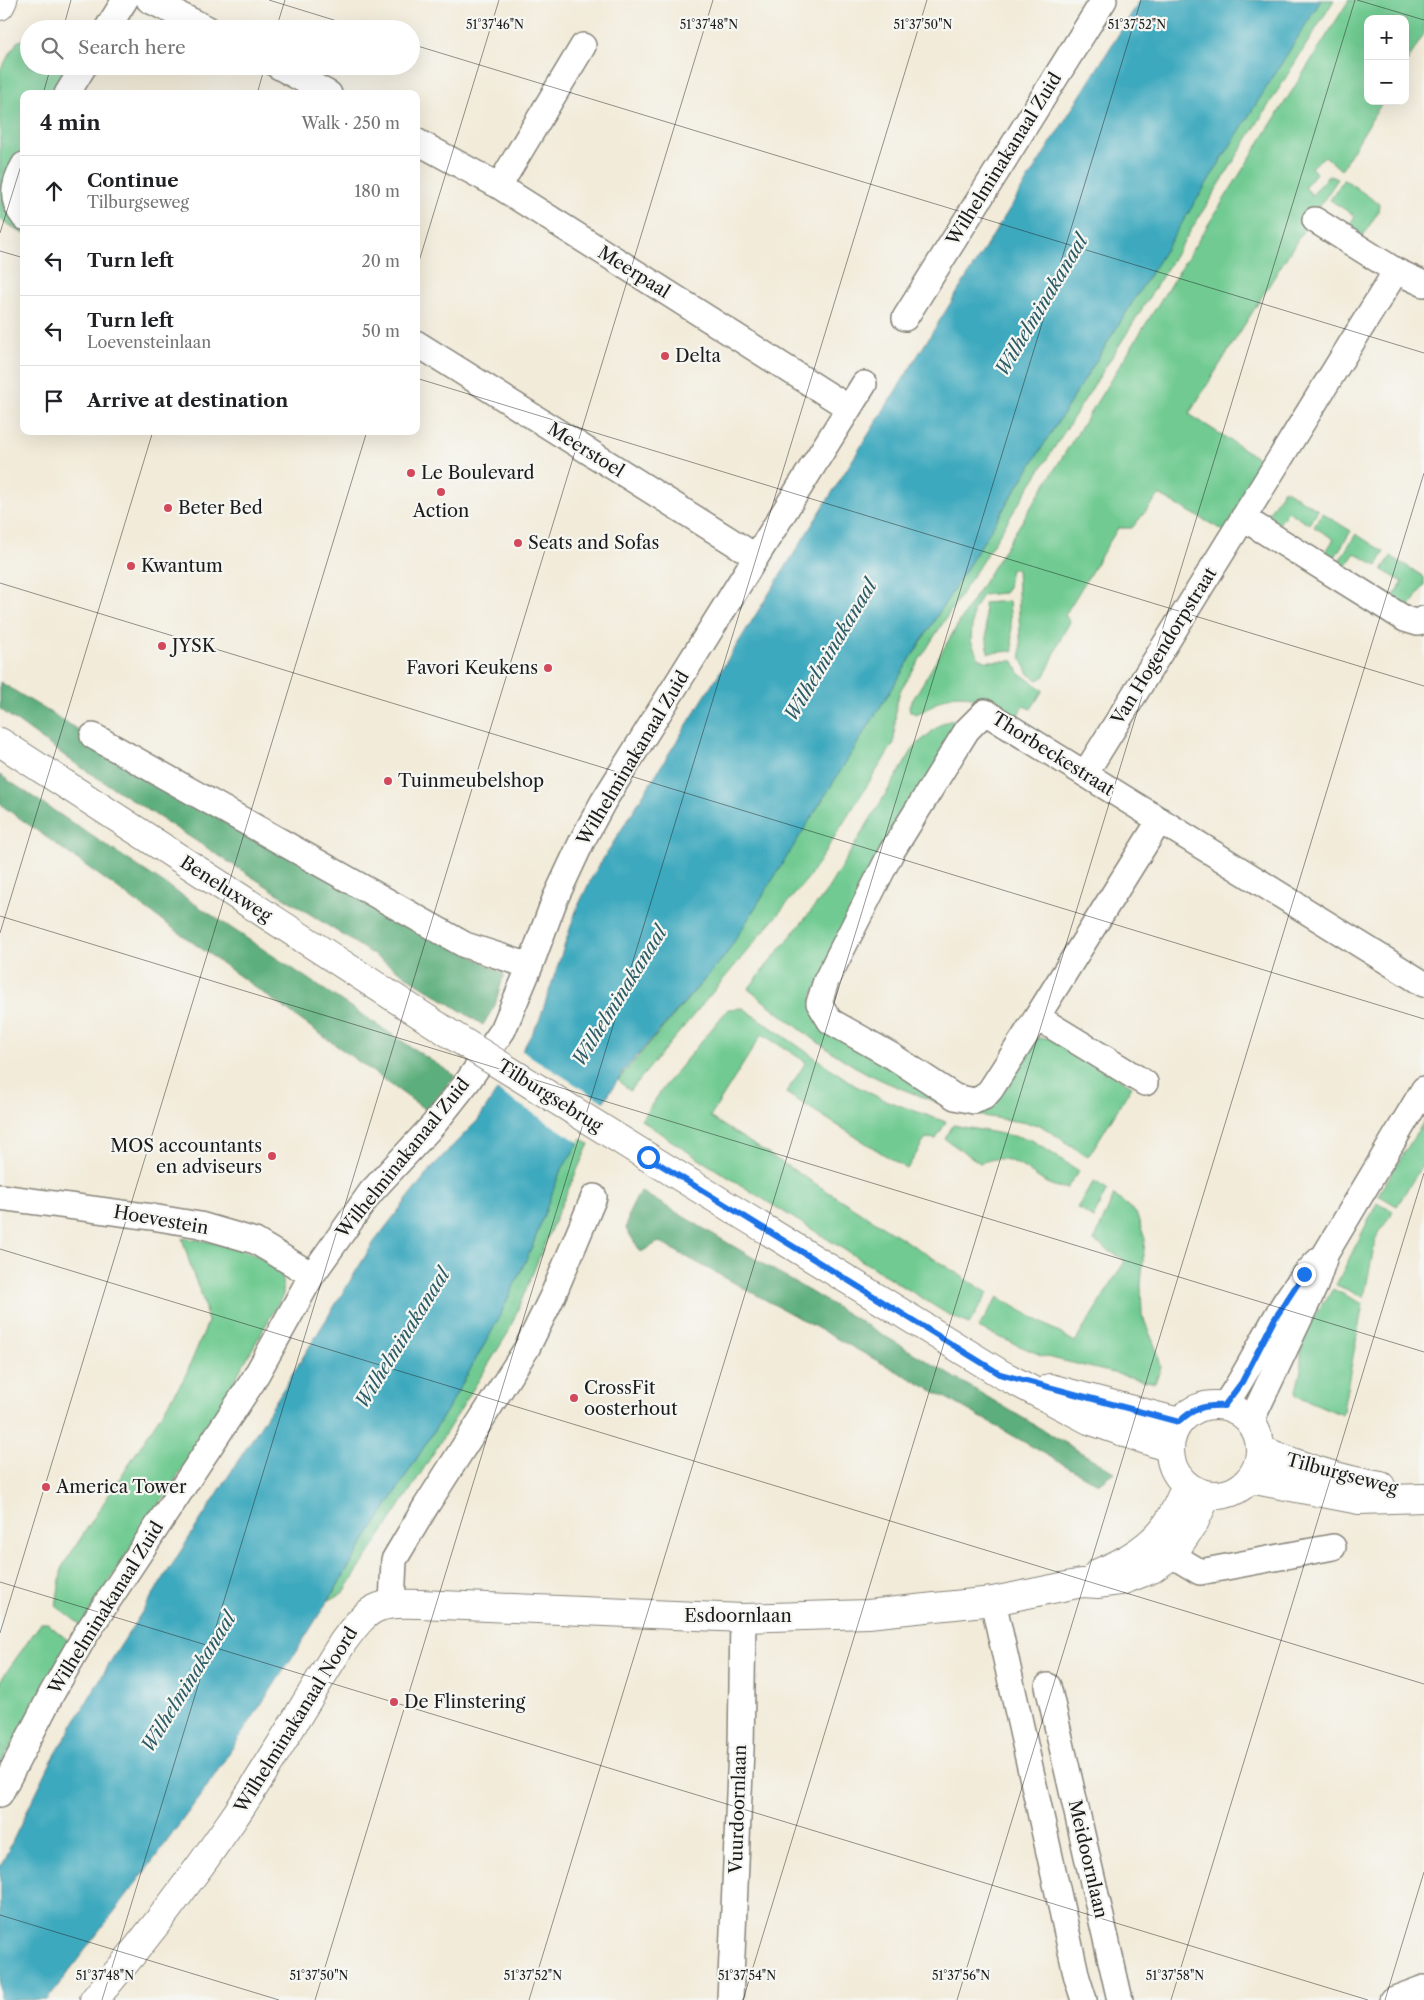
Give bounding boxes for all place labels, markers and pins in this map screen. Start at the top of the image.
place label: Delta [675,345,721,367]
marker: Delta [659,350,671,362]
place label: Le Boulevard [421,462,535,484]
marker: Le Boulevard [405,467,417,479]
marker: Action [435,486,447,498]
place label: Beter Bed [178,497,263,519]
place label: Action [412,500,469,522]
marker: Beter Bed [162,502,174,514]
place label: Seats and Sofas [528,532,659,554]
marker: Seats and Sofas [512,537,524,549]
place label: Kwantum [141,555,223,577]
marker: Kwantum [125,560,137,572]
place label: JYSK [169,635,217,657]
marker: JYSK [156,640,168,652]
place label: Favori Keukens [406,657,538,679]
marker: Favori Keukens [542,662,554,674]
place label: Tuinmeubelshop [398,770,544,792]
marker: Tuinmeubelshop [382,775,394,787]
place label: MOS accountants en adviseurs [110,1135,262,1178]
marker: MOS accountants en adviseurs [266,1150,278,1162]
place label: CrossFit oosterhout [584,1377,678,1420]
marker: CrossFit oosterhout [568,1392,580,1404]
place label: America Tower [55,1476,187,1498]
marker: America Tower [40,1481,52,1493]
place label: De Flinstering [404,1691,526,1713]
marker: De Flinstering [388,1696,400,1708]

